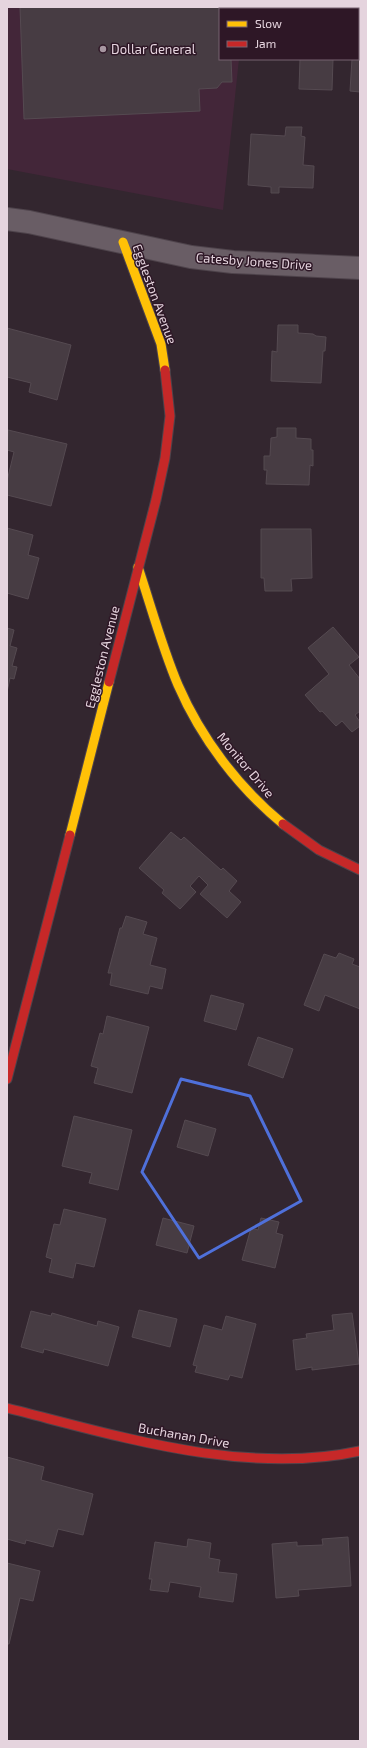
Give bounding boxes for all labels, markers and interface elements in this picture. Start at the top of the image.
legend [219,8,359,60]
text: Slow [255,16,282,30]
text: Jam [255,36,276,50]
place label: Dollar General [111,41,196,57]
marker: Dollar General [98,44,108,54]
street label: Eggleston Avenue [129,242,181,346]
street label: Catesby Jones Drive [195,249,313,273]
street label: Eggleston Avenue [82,604,122,710]
street label: Monitor Drive [214,729,278,801]
street label: Buchanan Drive [137,1419,231,1451]

